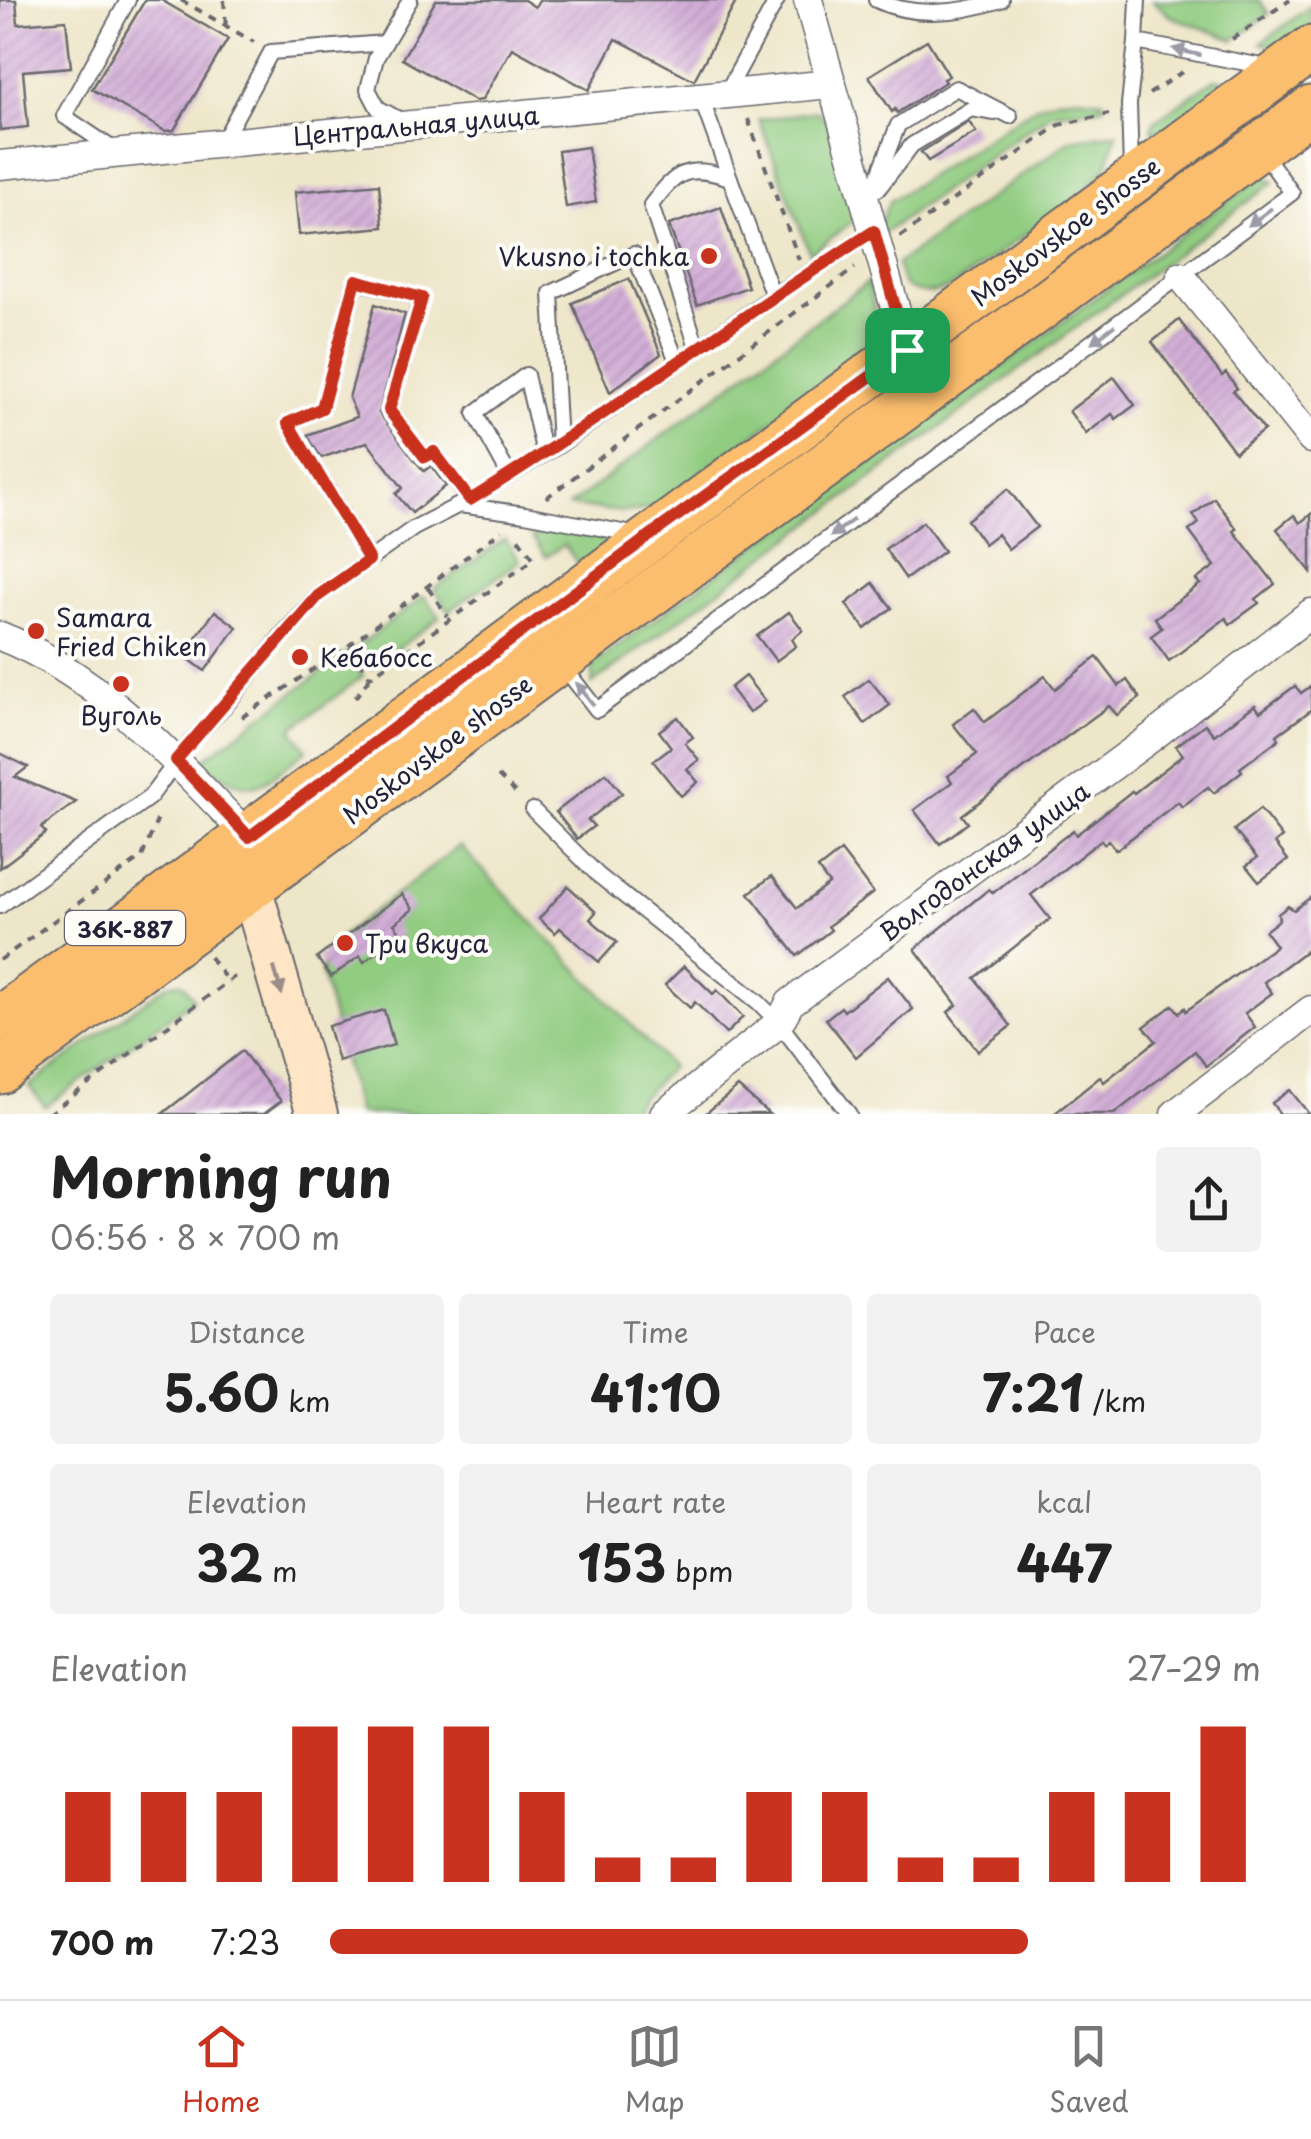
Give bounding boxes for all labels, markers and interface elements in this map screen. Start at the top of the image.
one-way arrow [1171,44,1202,59]
street label: Центральная улица [292,95,541,155]
street label: Moskovskoe shosse [962,147,1168,315]
one-way arrow [1247,206,1273,226]
place label: Vkusno i tochka [498,237,689,275]
marker: Vkusno i tochka [698,245,720,267]
pin [865,308,950,393]
icon: arrive [880,323,935,378]
one-way arrow [1090,323,1116,343]
one-way arrow [829,517,855,537]
place label: Samara Fried Chiken [56,598,207,665]
marker: Samara Fried Chiken [25,620,47,642]
place label: Кебабосс [320,638,433,676]
marker: Кебабосс [289,646,311,668]
street label: Moskovskoe shosse [334,665,540,833]
marker: Вуголь [110,673,132,695]
one-way arrow [575,681,596,707]
place label: Вуголь [80,696,162,734]
street label: Волгодонская улица [871,772,1097,950]
road number: 36К-887 [65,911,185,945]
place label: Три вкуса [365,924,489,962]
marker: Три вкуса [334,932,356,954]
one-way arrow [271,966,286,996]
text: Morning run [50,1134,392,1217]
button: share [1156,1147,1261,1252]
text: 06:56 · 8 × 700 m [50,1213,340,1261]
text: Distance [188,1310,306,1353]
text: Time [622,1310,689,1353]
text: Pace [1033,1310,1096,1353]
text: 5.60 [163,1353,279,1429]
text: 41:10 [590,1353,721,1429]
text: 7:21 [982,1353,1084,1429]
text: km [279,1379,330,1422]
text: /km [1084,1379,1146,1422]
text: Elevation [186,1480,307,1523]
text: Heart rate [585,1480,726,1523]
text: kcal [1036,1480,1092,1523]
text: 32 [196,1523,263,1599]
text: 153 [577,1523,666,1599]
text: 447 [1016,1523,1112,1599]
text: m [263,1549,298,1592]
text: bpm [666,1549,734,1592]
text: Elevation [50,1644,188,1692]
text: 27–29 m [1127,1644,1261,1692]
text: 700 m [50,1918,154,1966]
text: 7:23 [210,1918,280,1966]
tab: Home [182,2019,260,2122]
tab: Map [625,2019,685,2122]
tab: Saved [1049,2019,1129,2122]

